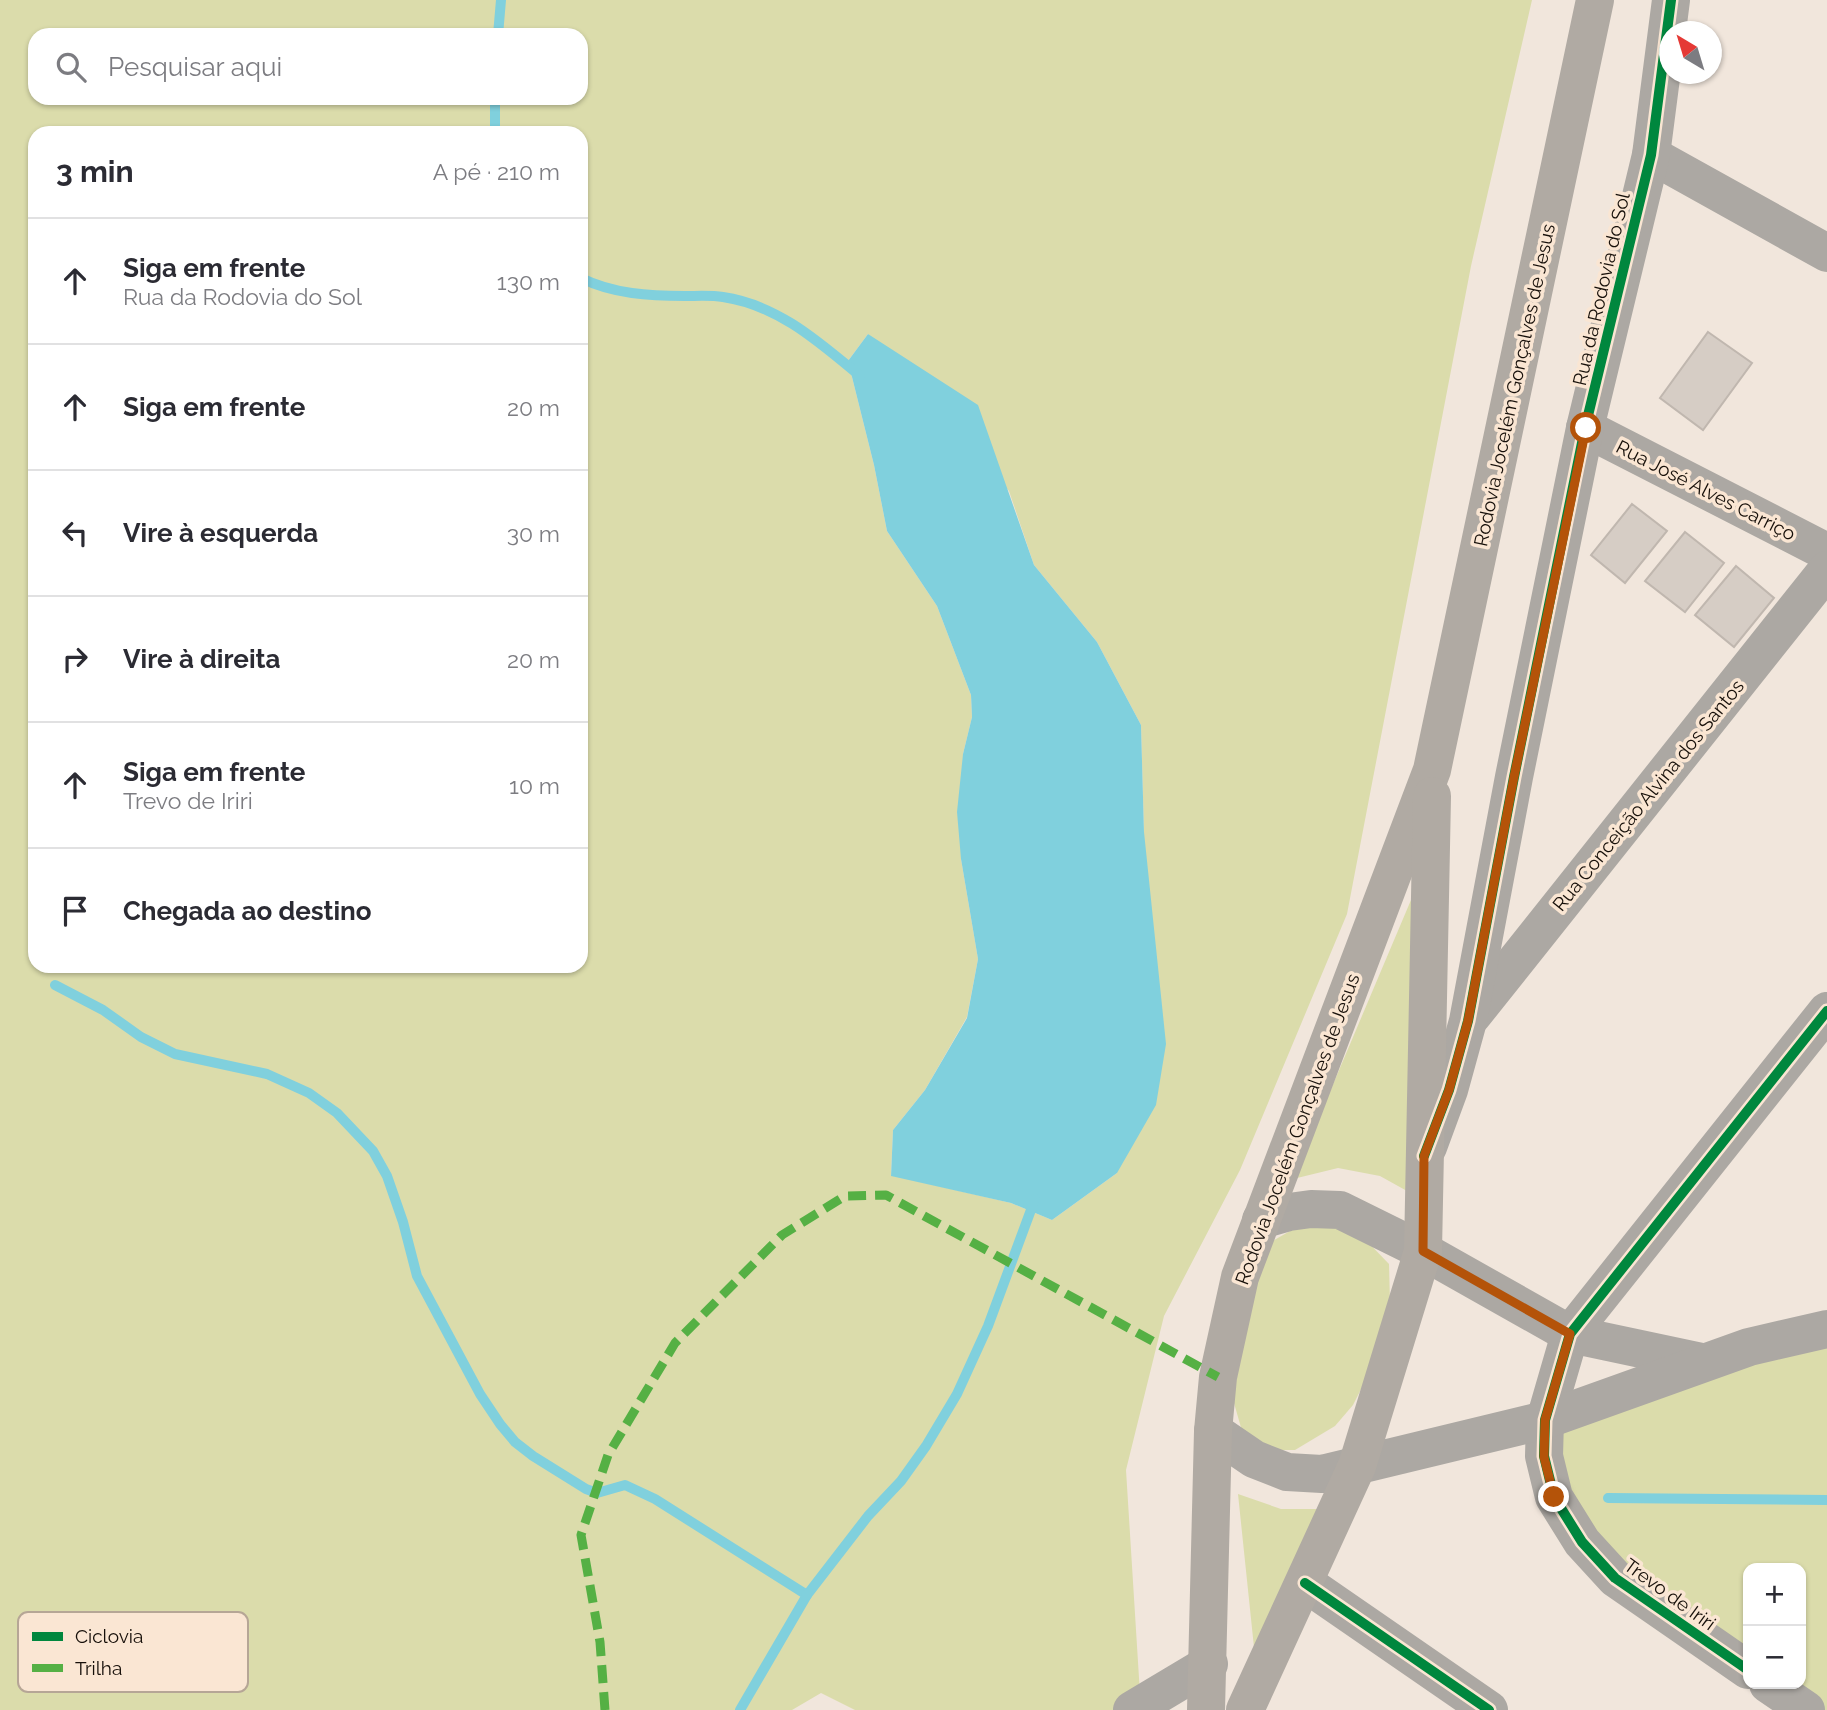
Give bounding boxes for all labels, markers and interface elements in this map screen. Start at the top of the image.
north arrow [1659,21,1722,84]
search box [28,28,588,105]
icon: search [52,48,90,86]
text: Pesquisar aqui [108,52,282,82]
text: 3 min [56,154,134,189]
text: A pé · 210 m [433,158,560,185]
street label: Rua da Rodovia do Sol [1568,190,1634,388]
street label: Rodovia Jocelém Gonçalves de Jesus [1469,222,1559,548]
text: Siga em frente [123,253,305,283]
icon: ahead [56,262,94,300]
text: 130 m [497,268,560,295]
text: Rua da Rodovia do Sol [123,283,362,310]
icon: ahead [56,388,94,426]
text: Siga em frente [123,392,305,422]
text: 20 m [507,394,560,421]
route start [1570,412,1601,443]
street label: Rua José Alves Carriço [1613,435,1799,545]
icon: left [56,514,94,552]
text: Vire à esquerda [123,518,318,548]
text: 30 m [507,520,560,547]
icon: right [56,640,94,678]
text: Vire à direita [123,644,280,674]
text: 20 m [507,646,560,673]
street label: Rua Conceição Alvina dos Santos [1548,675,1748,915]
text: Siga em frente [123,757,305,787]
icon: ahead [56,766,94,804]
text: 10 m [509,772,560,799]
text: Trevo de Iriri [123,787,253,814]
icon: arrive [56,892,94,930]
text: Chegada ao destino [123,896,372,926]
street label: Rodovia Jocelém Gonçalves de Jesus [1230,971,1364,1287]
route end [1538,1481,1569,1512]
street label: Trevo de Iriri [1620,1554,1720,1634]
map controls [1743,1563,1806,1689]
button: + [1743,1563,1806,1626]
legend [18,1612,248,1692]
text: Ciclovia [75,1625,143,1647]
button: − [1743,1626,1806,1689]
text: Trilha [75,1657,122,1679]

